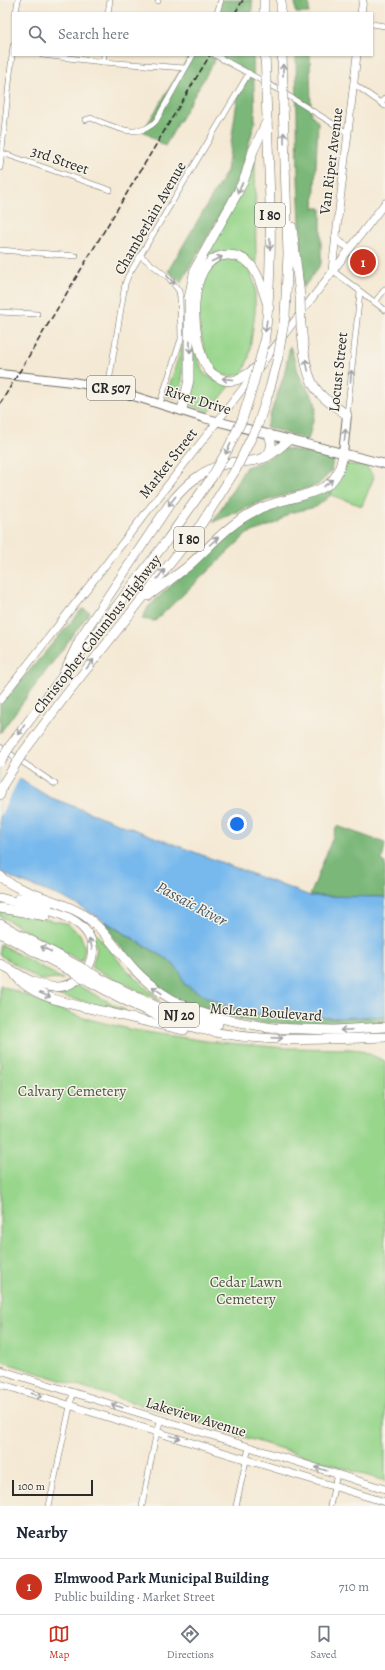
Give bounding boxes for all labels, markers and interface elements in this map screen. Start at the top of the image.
search box [12,12,373,56]
icon: search [26,23,48,45]
text: Search here [58,24,129,44]
one-way arrow [279,64,286,77]
street label: Van Riper Avenue [314,106,348,217]
one-way arrow [281,132,288,145]
street label: 3rd Street [28,141,92,179]
street label: Chamberlain Avenue [109,157,191,278]
one-way arrow [236,181,243,193]
road number: I 80 [255,203,285,227]
one-way arrow [267,237,274,250]
pin: 1 [350,247,376,277]
one-way arrow [210,254,222,262]
one-way arrow [166,275,176,285]
one-way arrow [262,319,270,332]
street label: Locust Street [324,331,352,413]
one-way arrow [186,340,194,353]
one-way arrow [303,358,311,371]
one-way arrow [348,370,355,383]
road number: CR 507 [87,376,135,400]
one-way arrow [222,376,235,383]
street label: River Drive [162,380,234,420]
street label: Market Street [134,424,202,502]
one-way arrow [341,429,349,442]
one-way arrow [224,443,231,455]
one-way arrow [323,479,334,488]
one-way arrow [168,495,176,506]
road number: I 80 [174,527,204,551]
one-way arrow [209,537,220,546]
street label: Christopher Columbus Highway [28,550,166,718]
one-way arrow [157,569,166,579]
one-way arrow [86,659,94,670]
one-way arrow [17,725,25,736]
your location [227,814,247,834]
water label: Passaic River [152,876,231,932]
one-way arrow [86,938,94,951]
one-way arrow [40,944,52,952]
one-way arrow [152,986,163,994]
one-way arrow [39,992,51,999]
street label: McLean Boulevard [209,998,324,1026]
road number: NJ 20 [159,1003,199,1027]
one-way arrow [340,1026,353,1033]
one-way arrow [270,1035,283,1042]
park label: Calvary Cemetery [18,1081,127,1101]
park label: Cedar Lawn Cemetery [210,1272,282,1309]
one-way arrow [31,1392,44,1399]
street label: Lakeview Avenue [143,1392,249,1442]
one-way arrow [111,1401,123,1409]
one-way arrow [168,1434,181,1441]
one-way arrow [315,1465,328,1472]
scale bar [12,1478,93,1497]
text: 100 m [18,1479,45,1494]
text: Nearby [16,1521,67,1544]
text: Elmwood Park Municipal Building [54,1568,269,1588]
text: 1 [27,1578,31,1595]
text: 710 m [339,1578,369,1595]
text: Public building · Market Street [54,1588,215,1605]
tab: Map [48,1623,70,1662]
tab: Directions [167,1623,214,1662]
tab: Saved [311,1623,337,1662]

